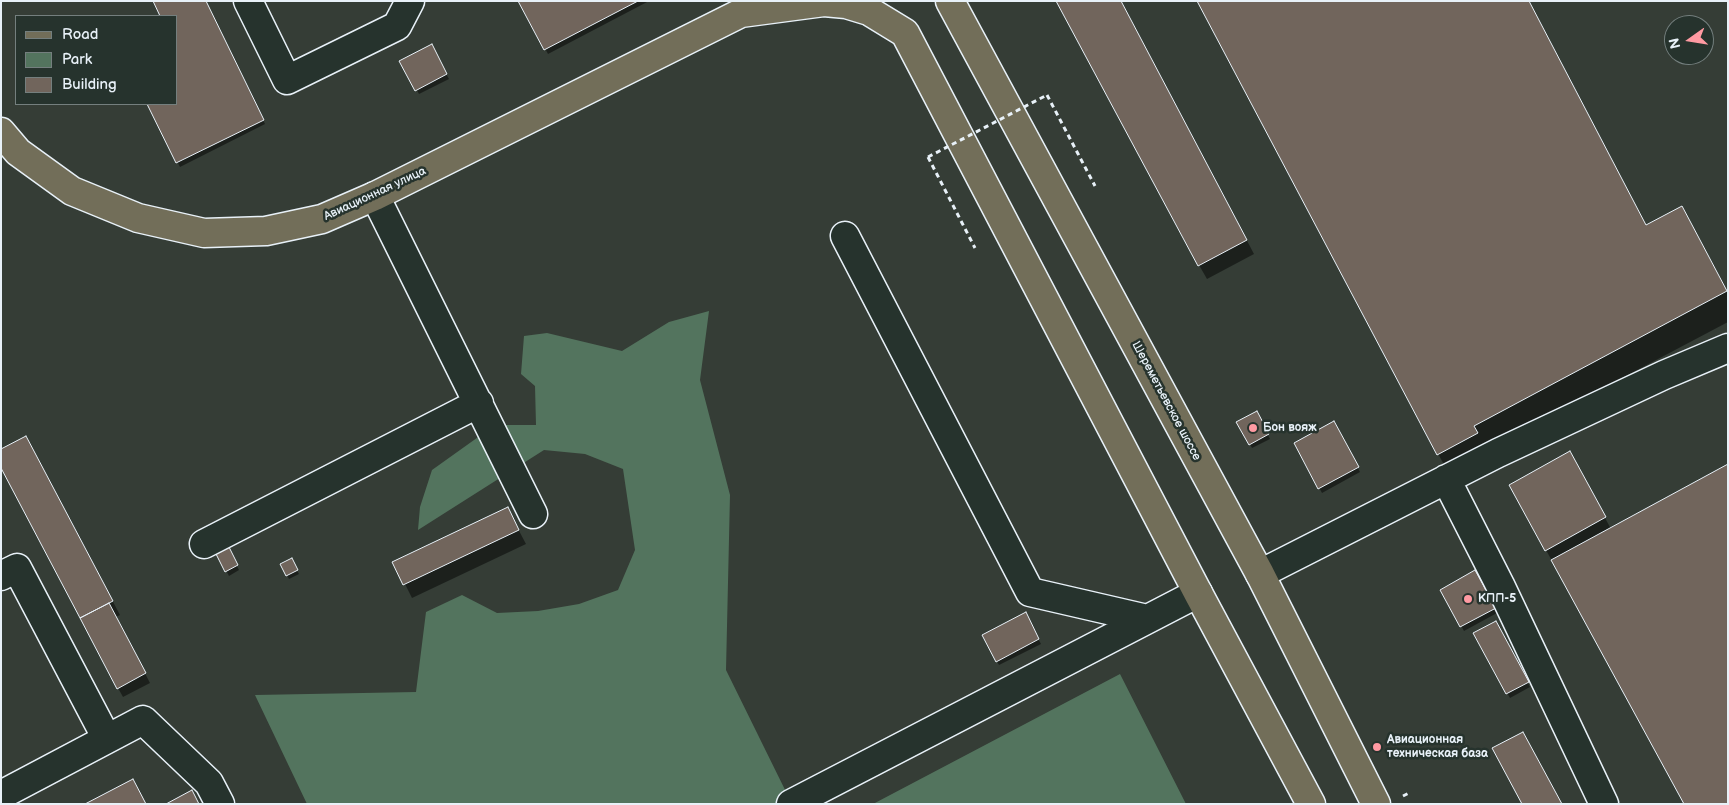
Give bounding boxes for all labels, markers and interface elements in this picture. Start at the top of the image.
legend [15,15,178,105]
north arrow [1664,15,1714,65]
text: Road [62,25,98,44]
text: N [1665,36,1684,50]
text: Park [62,50,92,69]
text: Building [62,75,117,94]
street label: Авиационная улица [322,164,428,224]
street label: Шереметьевское шоссе [1128,339,1204,463]
place label: Бон вояж [1263,421,1317,435]
marker: Бон вояж [1247,422,1259,434]
place label: КПП-5 [1478,592,1516,606]
marker: КПП-5 [1462,593,1474,605]
place label: Авиационная техническая база [1387,733,1488,761]
marker: Авиационная техническая база [1371,741,1383,753]

